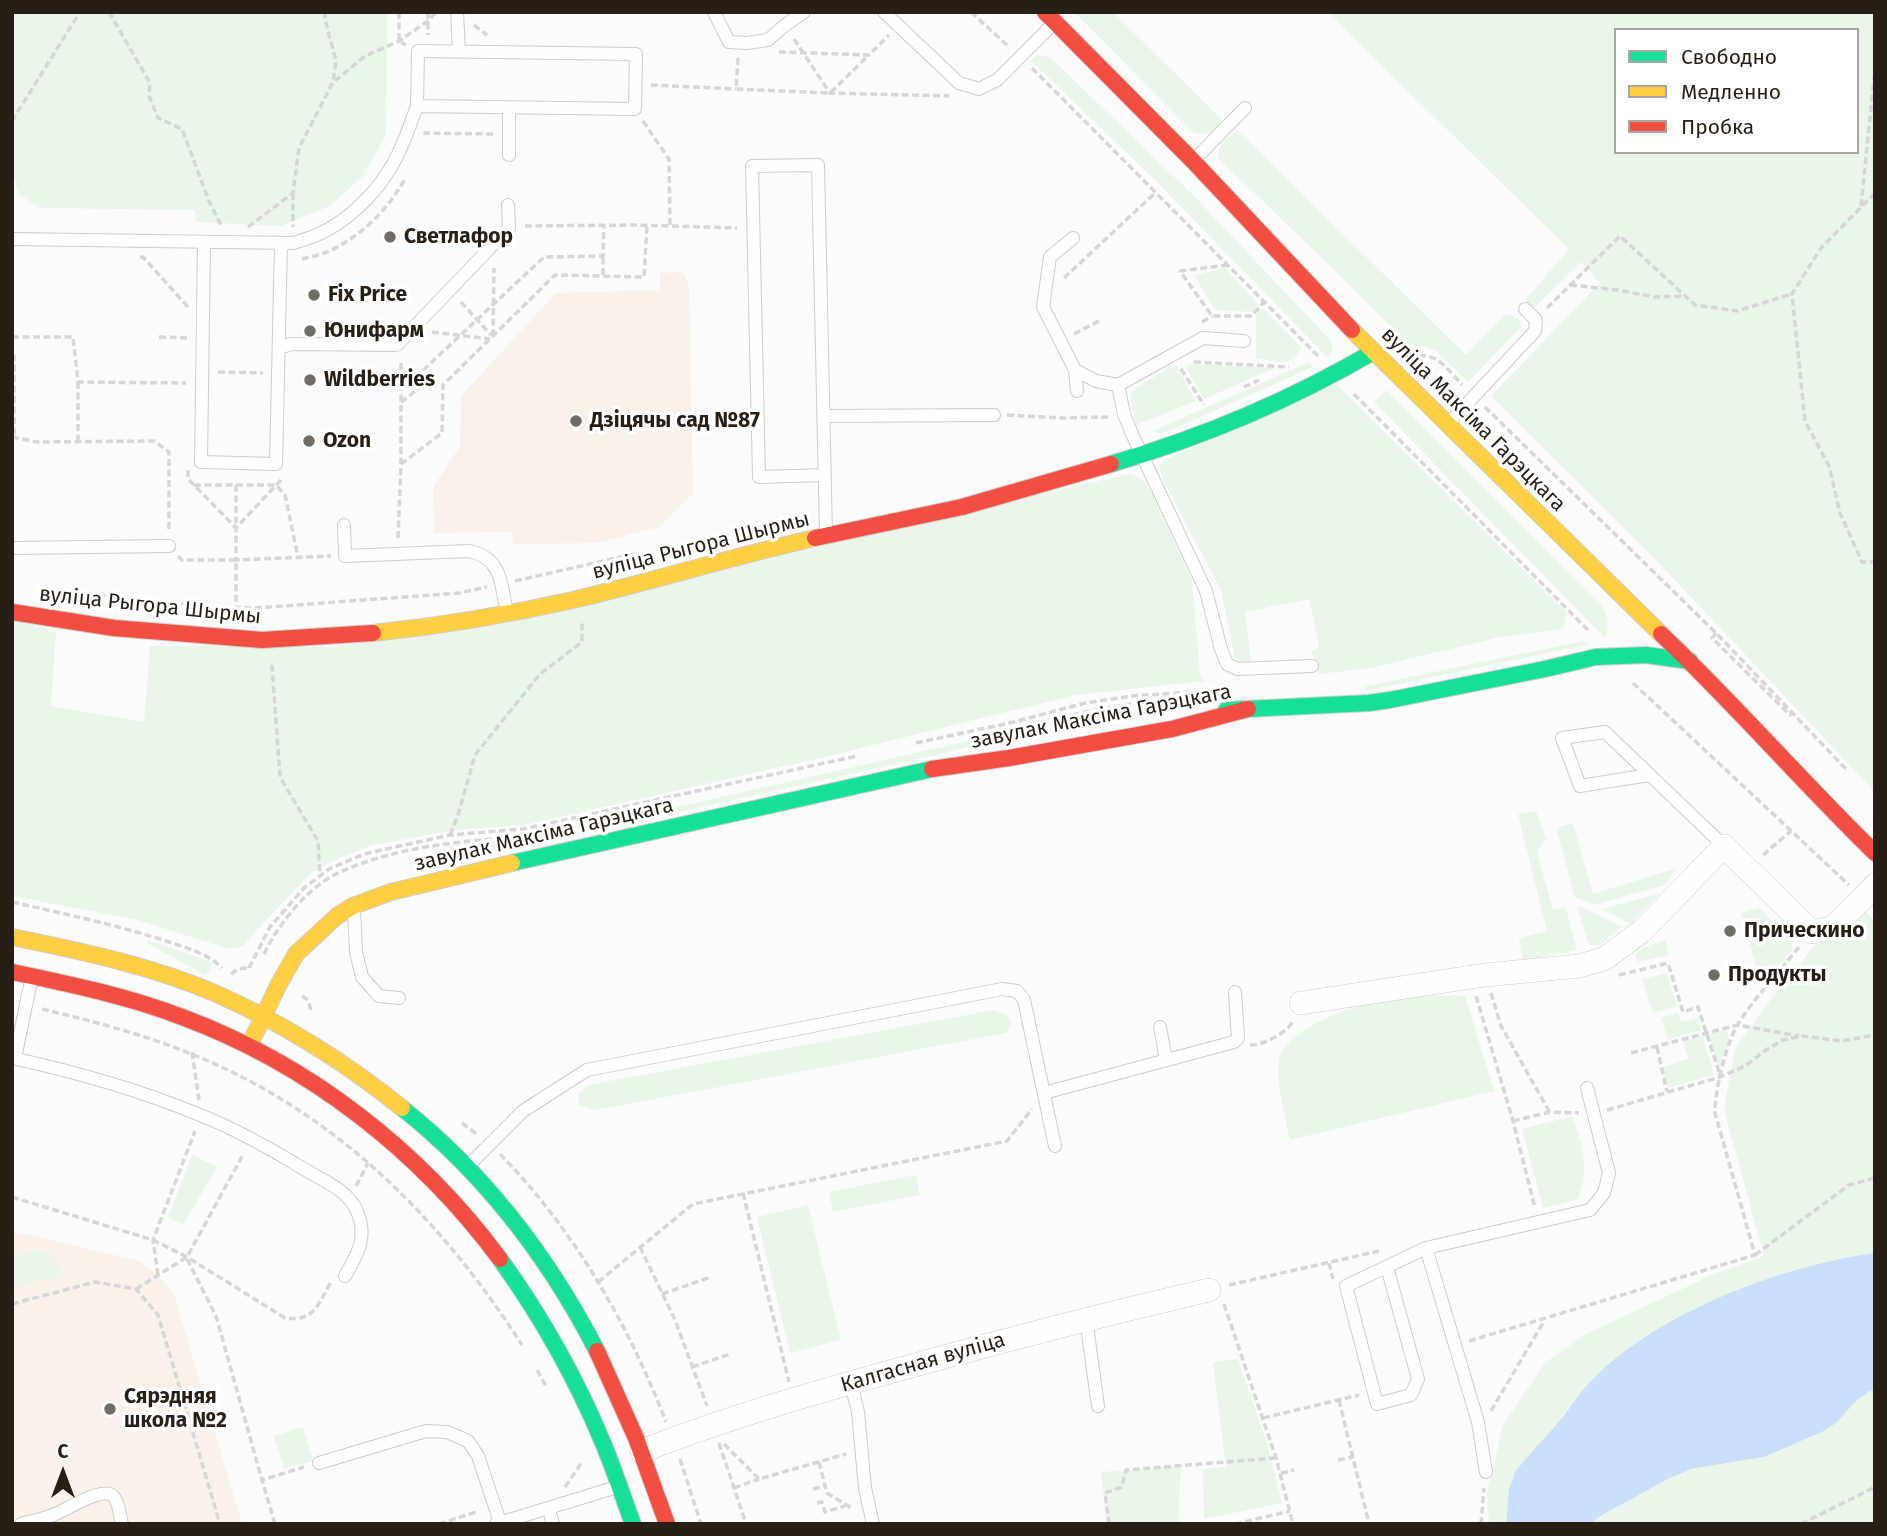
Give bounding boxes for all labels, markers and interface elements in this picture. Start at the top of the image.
legend [1614,28,1859,154]
text: Свободно [1681,44,1777,70]
text: Медленно [1681,79,1781,105]
text: Пробка [1681,114,1754,140]
place label: Светлафор [404,224,513,250]
marker: Светлафор [382,229,398,245]
place label: Fix Price [328,282,407,308]
marker: Fix Price [306,287,322,303]
place label: Юнифарм [324,318,424,344]
marker: Юнифарм [302,323,318,339]
street label: вуліца Максіма Гарэцкага [1376,323,1570,517]
place label: Wildberries [324,367,435,393]
marker: Wildberries [302,372,318,388]
place label: Дзіцячы сад №87 [590,408,760,434]
marker: Дзіцячы сад №87 [568,413,584,429]
place label: Ozon [323,428,371,454]
marker: Ozon [301,433,317,449]
street label: вуліца Рыгора Шырмы [590,507,812,585]
street label: вуліца Рыгора Шырмы [38,582,262,630]
street label: завулак Максіма Гарэцкага [969,679,1233,755]
street label: завулак Максіма Гарэцкага [412,793,676,877]
place label: Прическино [1744,918,1865,944]
marker: Прическино [1722,923,1738,939]
place label: Продукты [1728,962,1826,988]
marker: Продукты [1706,967,1722,983]
street label: Калгасная вуліца [838,1327,1008,1399]
place label: Сярэдняя школа №2 [124,1384,227,1434]
marker: Сярэдняя школа №2 [102,1401,118,1417]
north arrow [28,1438,98,1508]
text: С [58,1440,68,1463]

